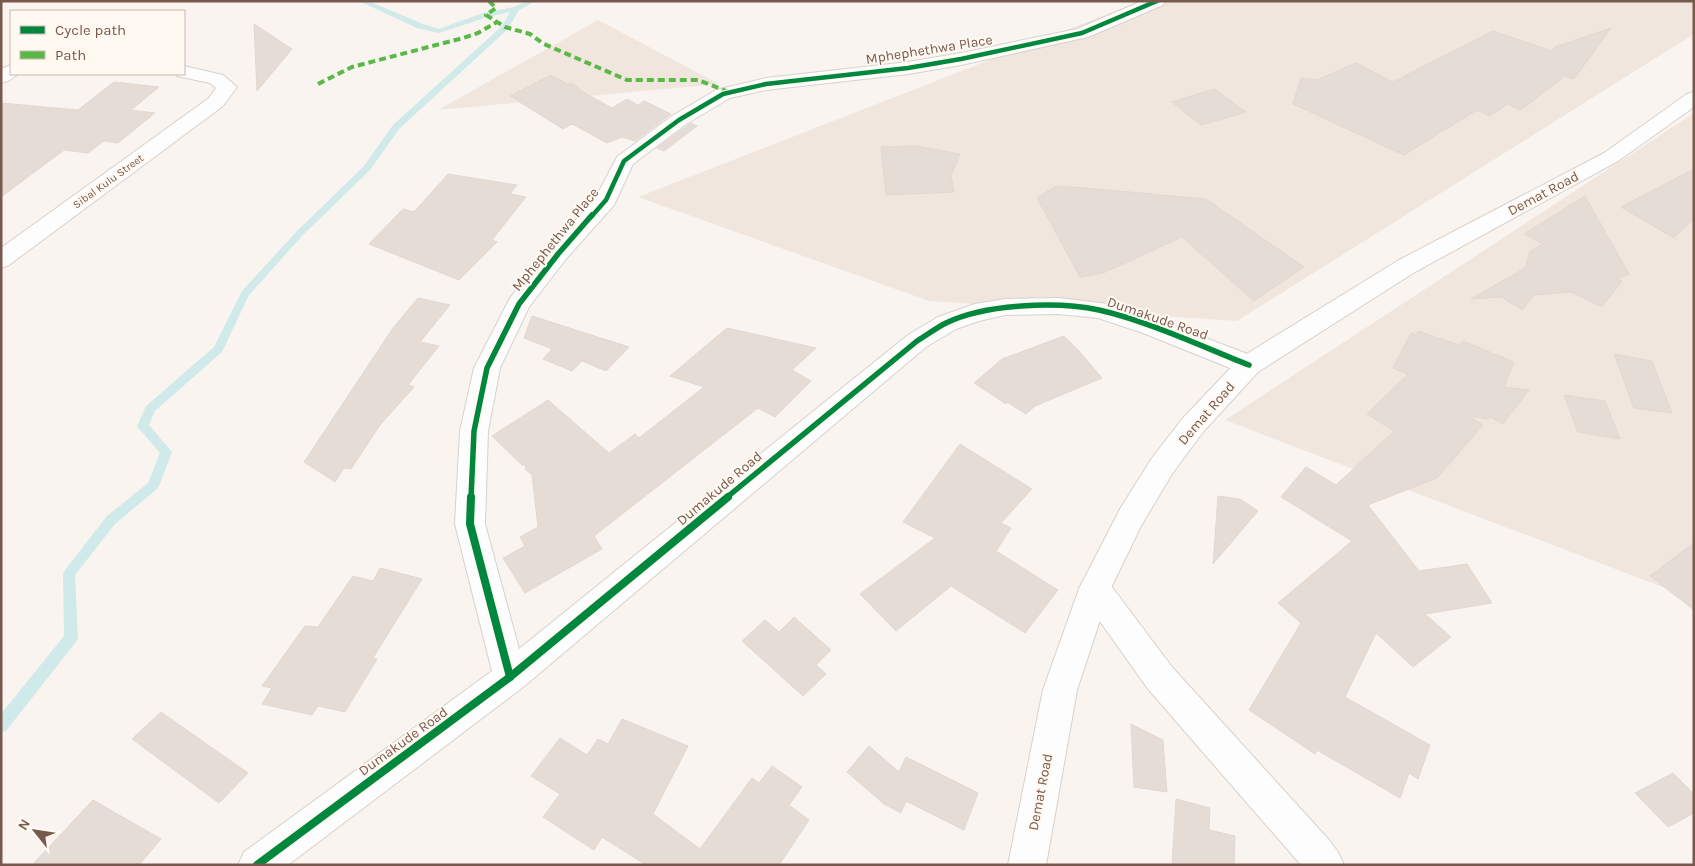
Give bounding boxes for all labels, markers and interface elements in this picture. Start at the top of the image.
legend [10,10,185,75]
text: Cycle path [55,21,126,39]
street label: Mphephethwa Place [864,31,994,68]
text: Path [55,46,86,64]
street label: Sibal Kulu Street [70,151,146,211]
street label: Demat Road [1505,168,1582,219]
street label: Mphephethwa Place [508,184,602,294]
street label: Dumakude Road [1105,293,1211,344]
street label: Demat Road [1174,378,1238,448]
street label: Dumakude Road [673,448,765,529]
street label: Dumakude Road [355,703,451,779]
street label: Demat Road [1025,752,1056,832]
north arrow [10,806,60,856]
text: N [14,816,34,833]

